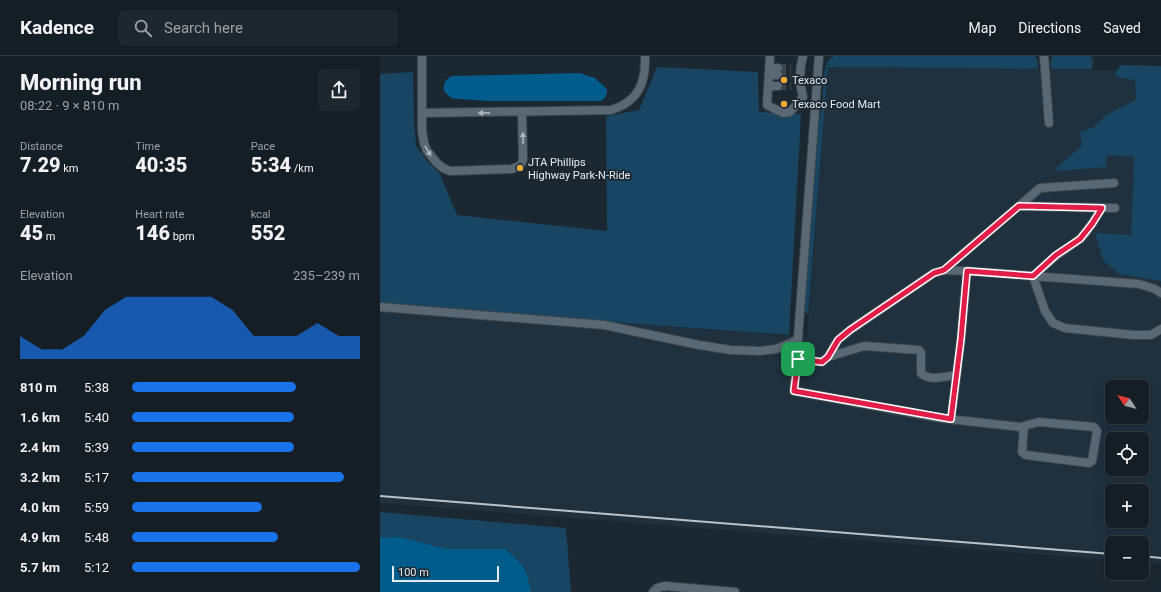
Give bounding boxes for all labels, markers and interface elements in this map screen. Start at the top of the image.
search box [118,10,398,46]
text: Kadence [20,16,94,39]
icon: search [132,17,154,39]
text: Search here [164,19,243,37]
text: Map [969,20,996,36]
text: Directions [1018,20,1081,36]
text: Saved [1103,20,1141,36]
button: share [318,69,360,111]
text: Morning run [20,70,142,95]
place label: Texaco [792,74,827,87]
marker: Texaco [779,75,789,85]
text: 08:22 · 9 × 810 m [20,98,119,113]
place label: Texaco Food Mart [792,98,881,111]
marker: Texaco Food Mart [779,99,789,109]
one-way arrow [477,110,490,116]
one-way arrow [520,131,526,144]
text: Distance [20,140,63,153]
text: Time [135,140,160,153]
text: Pace [251,140,275,153]
one-way arrow [425,145,432,157]
text: 7.29 [20,153,61,177]
text: 40:35 [135,153,187,177]
text: 5:34 [251,153,291,177]
place label: JTA Phillips Highway Park-N-Ride [528,156,631,182]
text: km [61,162,78,175]
text: /km [291,162,314,175]
marker: JTA Phillips Highway Park-N-Ride [515,163,525,173]
text: Elevation [20,208,65,221]
text: Heart rate [135,208,184,221]
text: kcal [251,208,271,221]
text: 45 [20,221,43,245]
text: 146 [135,221,170,245]
text: 552 [251,221,285,245]
text: m [43,230,55,243]
text: bpm [170,230,195,243]
text: Elevation [20,268,73,283]
text: 235–239 m [293,268,360,283]
pin [781,342,815,376]
icon: arrive [787,348,809,370]
text: 810 m [20,380,57,395]
text: 5:38 [84,380,109,395]
north arrow [1105,380,1149,424]
map controls [1105,380,1149,580]
text: 1.6 km [20,410,60,425]
text: 5:40 [84,410,109,425]
button: locate [1105,432,1149,476]
text: 2.4 km [20,440,60,455]
text: 5:39 [84,440,109,455]
text: 3.2 km [20,470,60,485]
text: 5:17 [84,470,109,485]
button: + [1105,484,1149,528]
text: 4.0 km [20,500,60,515]
text: 5:59 [84,500,109,515]
text: 4.9 km [20,530,60,545]
text: 5:48 [84,530,109,545]
button: − [1105,536,1149,580]
text: 5.7 km [20,560,60,575]
text: 5:12 [84,560,109,575]
scale bar [392,564,499,583]
text: 100 m [398,566,429,579]

